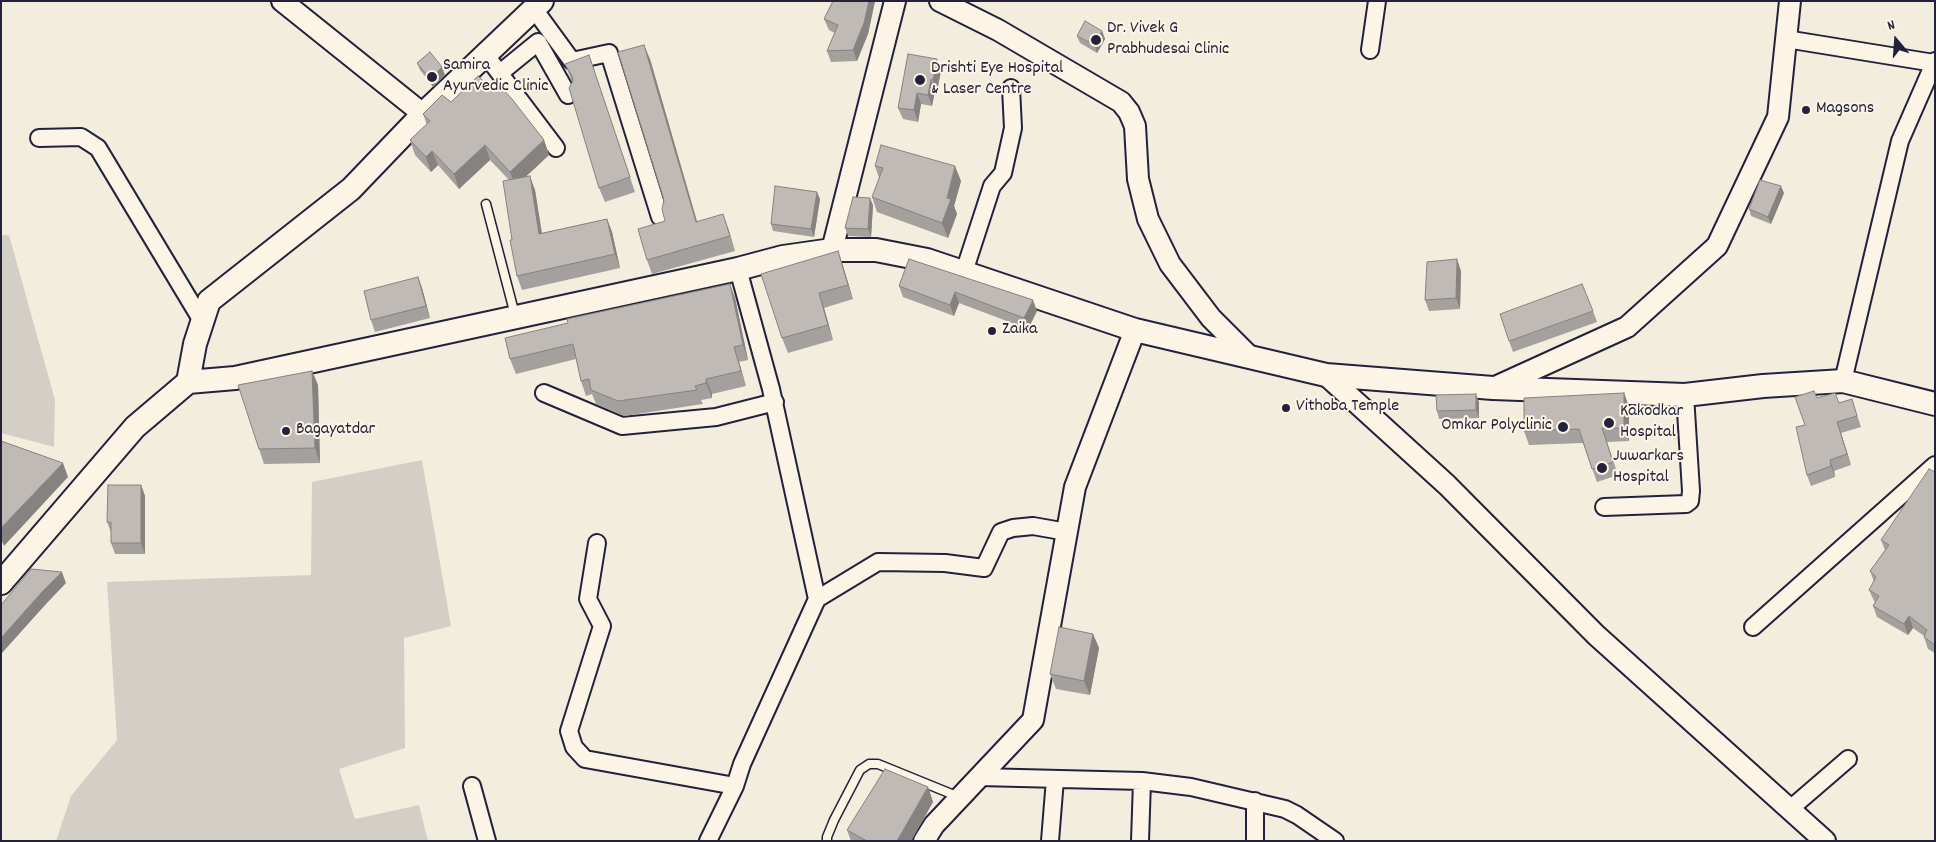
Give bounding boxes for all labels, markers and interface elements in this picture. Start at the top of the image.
north arrow [1871,15,1921,65]
text: N [1885,15,1898,36]
place label: Dr. Vivek G Prabhudesai Clinic [1107,19,1229,62]
marker: Dr. Vivek G Prabhudesai Clinic [1089,33,1103,47]
place label: Samira Ayurvedic Clinic [443,56,548,98]
place label: Drishti Eye Hospital & Laser Centre [931,59,1063,102]
marker: Samira Ayurvedic Clinic [425,70,439,84]
marker: Drishti Eye Hospital & Laser Centre [913,73,927,87]
place label: Magsons [1816,99,1874,121]
marker: Magsons [1800,104,1812,116]
place label: Zaika [1002,320,1037,342]
marker: Zaika [986,325,998,337]
place label: Vithoba Temple [1296,397,1399,419]
marker: Vithoba Temple [1280,402,1292,414]
place label: Kakodkar Hospital [1620,402,1683,444]
place label: Omkar Polyclinic [1441,416,1552,438]
marker: Kakodkar Hospital [1602,416,1616,430]
place label: Bagayatdar [296,420,375,442]
marker: Omkar Polyclinic [1556,420,1570,434]
marker: Bagayatdar [280,425,292,437]
place label: Juwarkars Hospital [1613,447,1684,489]
marker: Juwarkars Hospital [1595,461,1609,475]

